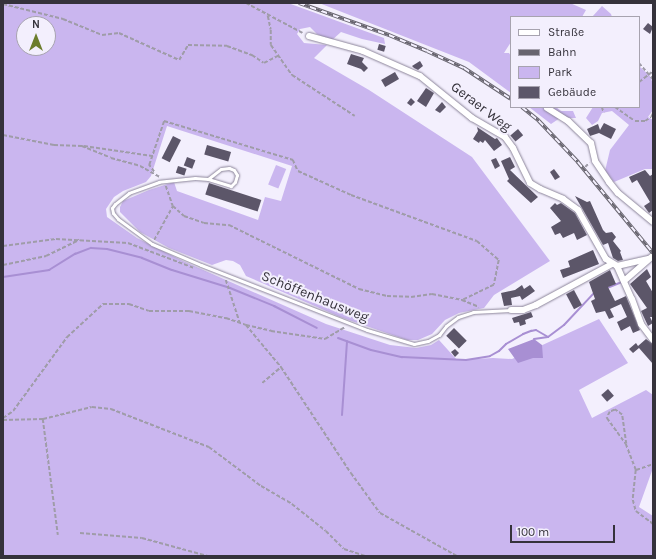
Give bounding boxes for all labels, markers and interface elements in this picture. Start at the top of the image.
north arrow [16,16,56,56]
legend [510,16,640,108]
text: N [32,18,40,31]
text: Straße [548,25,584,39]
text: Bahn [548,45,577,59]
text: Park [548,65,572,79]
street label: Geraer Weg [447,79,515,135]
text: Gebäude [548,85,596,99]
street label: Schöffenhausweg [259,268,371,326]
scale bar [512,517,617,543]
text: 100 m [517,525,549,539]

